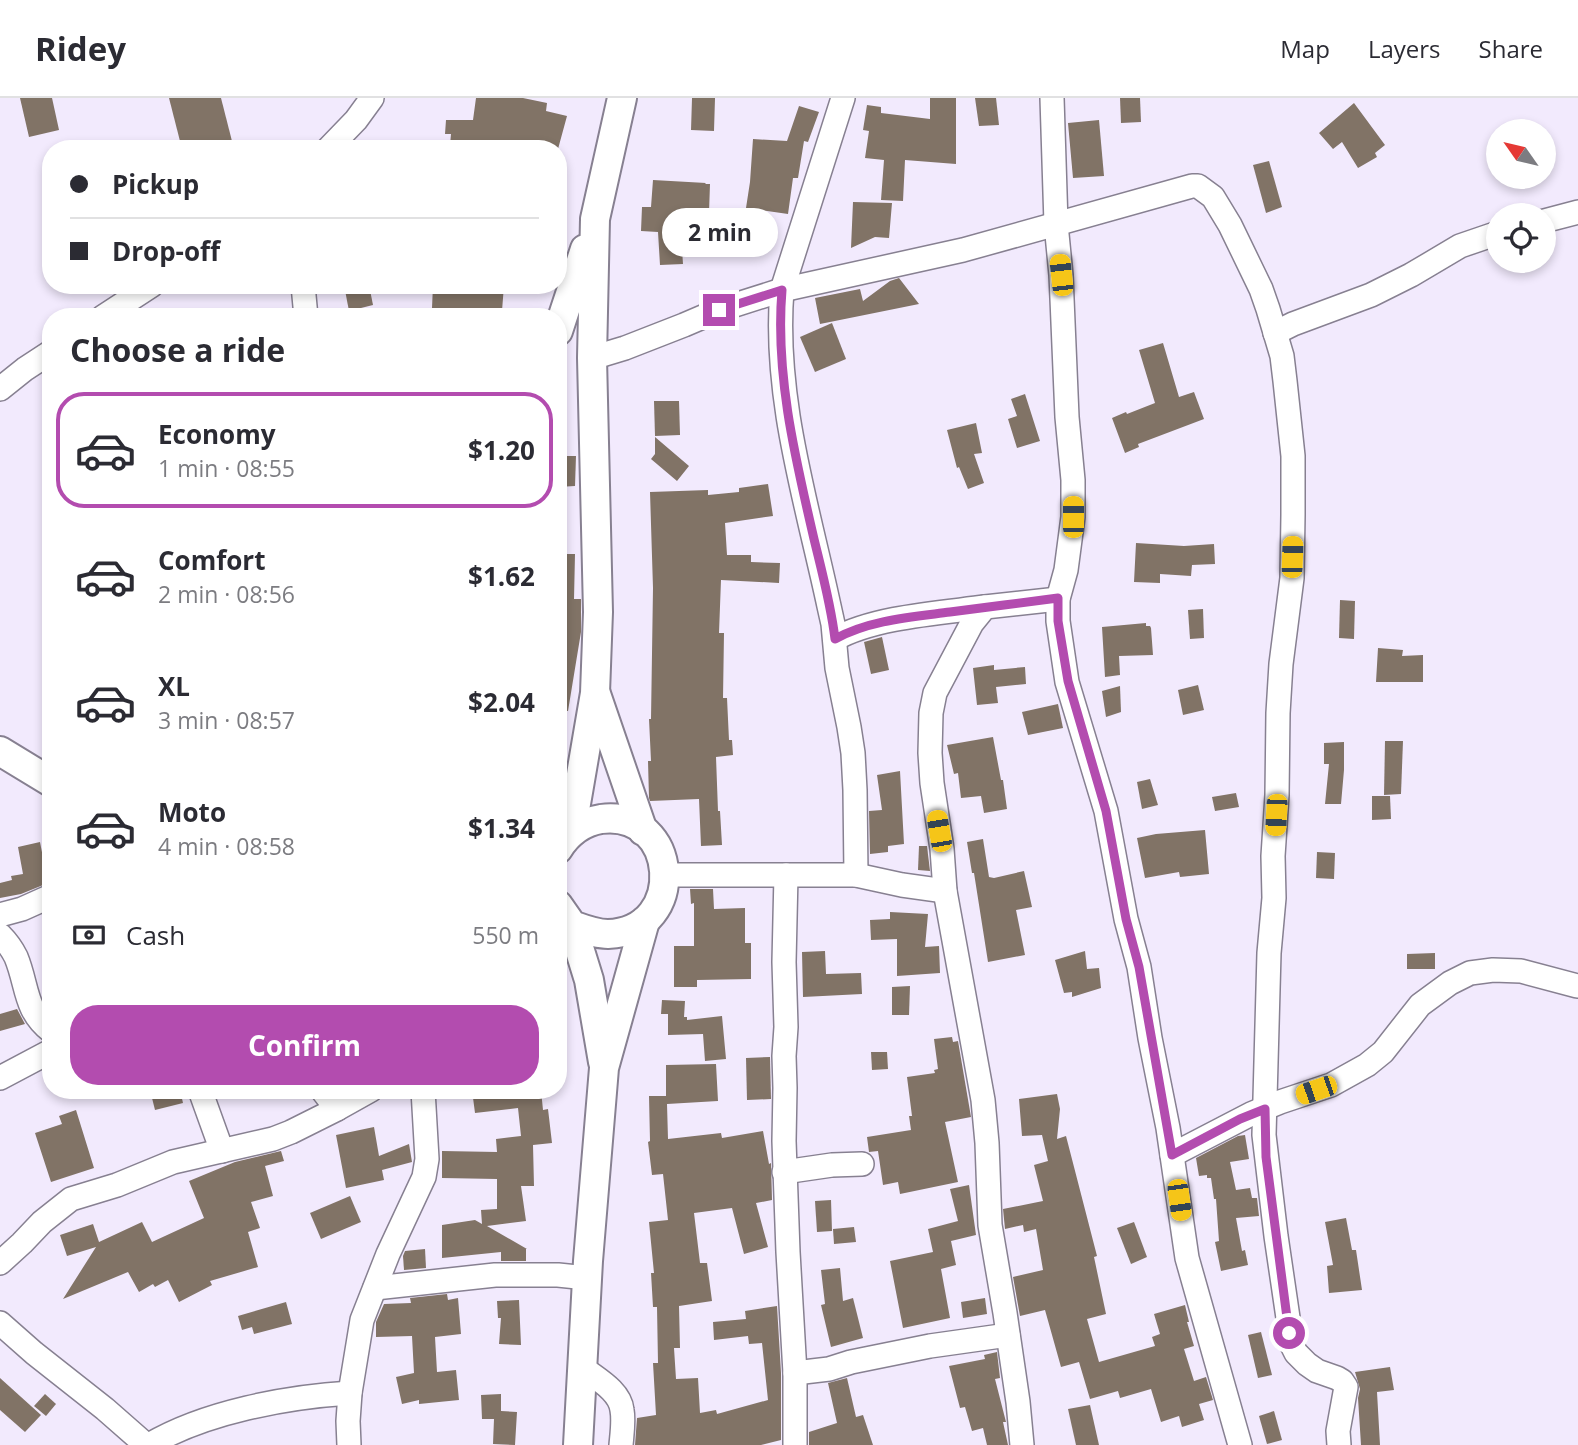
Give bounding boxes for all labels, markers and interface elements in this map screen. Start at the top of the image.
text: Ridey [35,26,126,71]
text: Map [1280,32,1330,65]
text: Layers [1368,32,1441,65]
text: Share [1479,32,1543,65]
north arrow [1486,119,1556,189]
map controls [1486,119,1556,273]
text: Pickup [112,166,199,202]
button: locate [1486,203,1556,273]
callout: 2 min [661,208,777,258]
text: 2 min [688,216,752,248]
text: Drop-off [112,233,220,269]
car [1049,253,1074,297]
route end [703,294,735,326]
text: Choose a ride [70,328,285,371]
text: Economy [158,416,276,452]
icon: car [74,419,137,482]
text: $1.20 [468,432,535,468]
text: 1 min · 08:55 [158,452,295,484]
car [1063,496,1084,538]
car [1281,536,1304,578]
text: Comfort [158,542,265,578]
icon: car [74,545,137,608]
text: $1.62 [468,558,535,594]
text: 2 min · 08:56 [158,578,295,610]
text: XL [158,668,190,704]
icon: car [74,671,137,734]
text: $2.04 [468,684,535,720]
text: 3 min · 08:57 [158,704,295,736]
car [1265,793,1288,837]
text: Moto [158,794,226,830]
icon: car [74,797,137,860]
car [926,808,953,854]
text: $1.34 [468,810,535,846]
text: 4 min · 08:58 [158,830,295,862]
icon: cash [70,916,108,954]
text: Cash [126,917,185,953]
text: 550 m [472,919,539,951]
button: Confirm [70,1005,539,1085]
car [1293,1073,1340,1107]
car [1166,1178,1193,1222]
route start [1273,1317,1305,1349]

